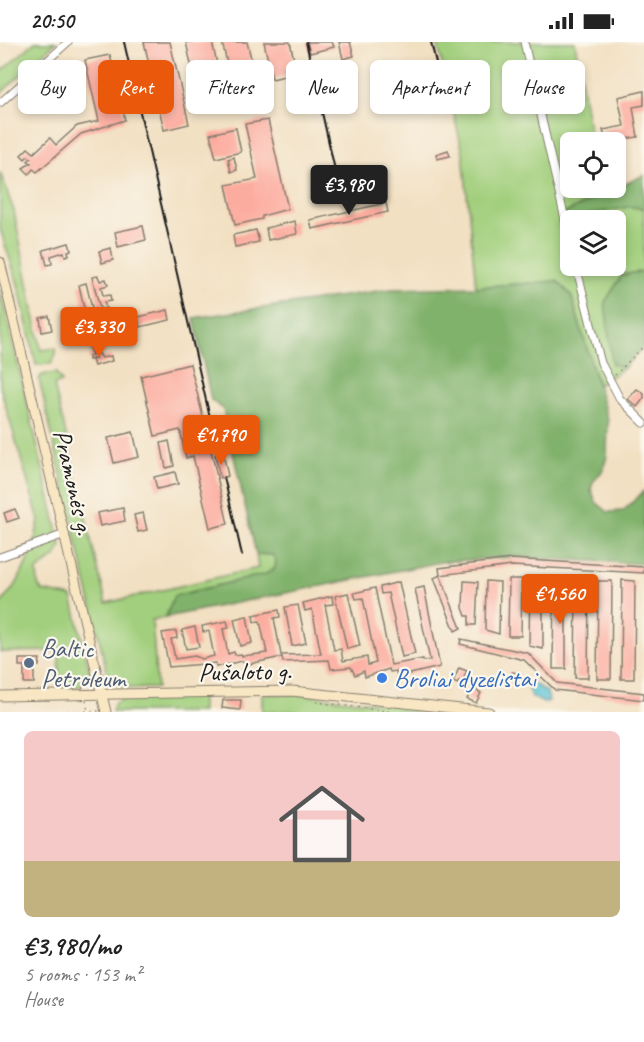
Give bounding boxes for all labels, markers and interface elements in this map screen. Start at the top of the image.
text: 20:50 [30,7,74,35]
chip: Buy [18,60,86,114]
chip: Rent [98,60,174,114]
chip: Filters [186,60,274,114]
chip: New [286,60,358,114]
chip: Apartment [370,60,490,114]
chip: House [502,60,585,114]
map controls [560,132,626,276]
button: locate [560,132,626,198]
pin: €3,980 [300,165,398,216]
text: €3,980 [325,172,373,197]
button: layers [560,210,626,276]
pin: €3,330 [50,307,148,358]
text: €3,330 [75,314,123,339]
pin: €1,790 [172,415,270,466]
text: €1,790 [197,422,245,447]
street label: Pramonės g. [45,426,102,539]
pin: €1,560 [511,574,609,625]
text: €1,560 [535,581,585,606]
place label: Baltic Petroleum [41,632,128,695]
street label: Pušaloto g. [198,654,293,689]
marker: Baltic Petroleum [22,656,36,670]
place label: Broliai dyzelistai [394,662,539,695]
marker: Broliai dyzelistai [375,671,389,685]
icon: home [268,770,376,878]
text: €3,980/mo [24,929,121,962]
text: 5 rooms · 153 m² [24,962,141,987]
text: House [24,987,63,1012]

